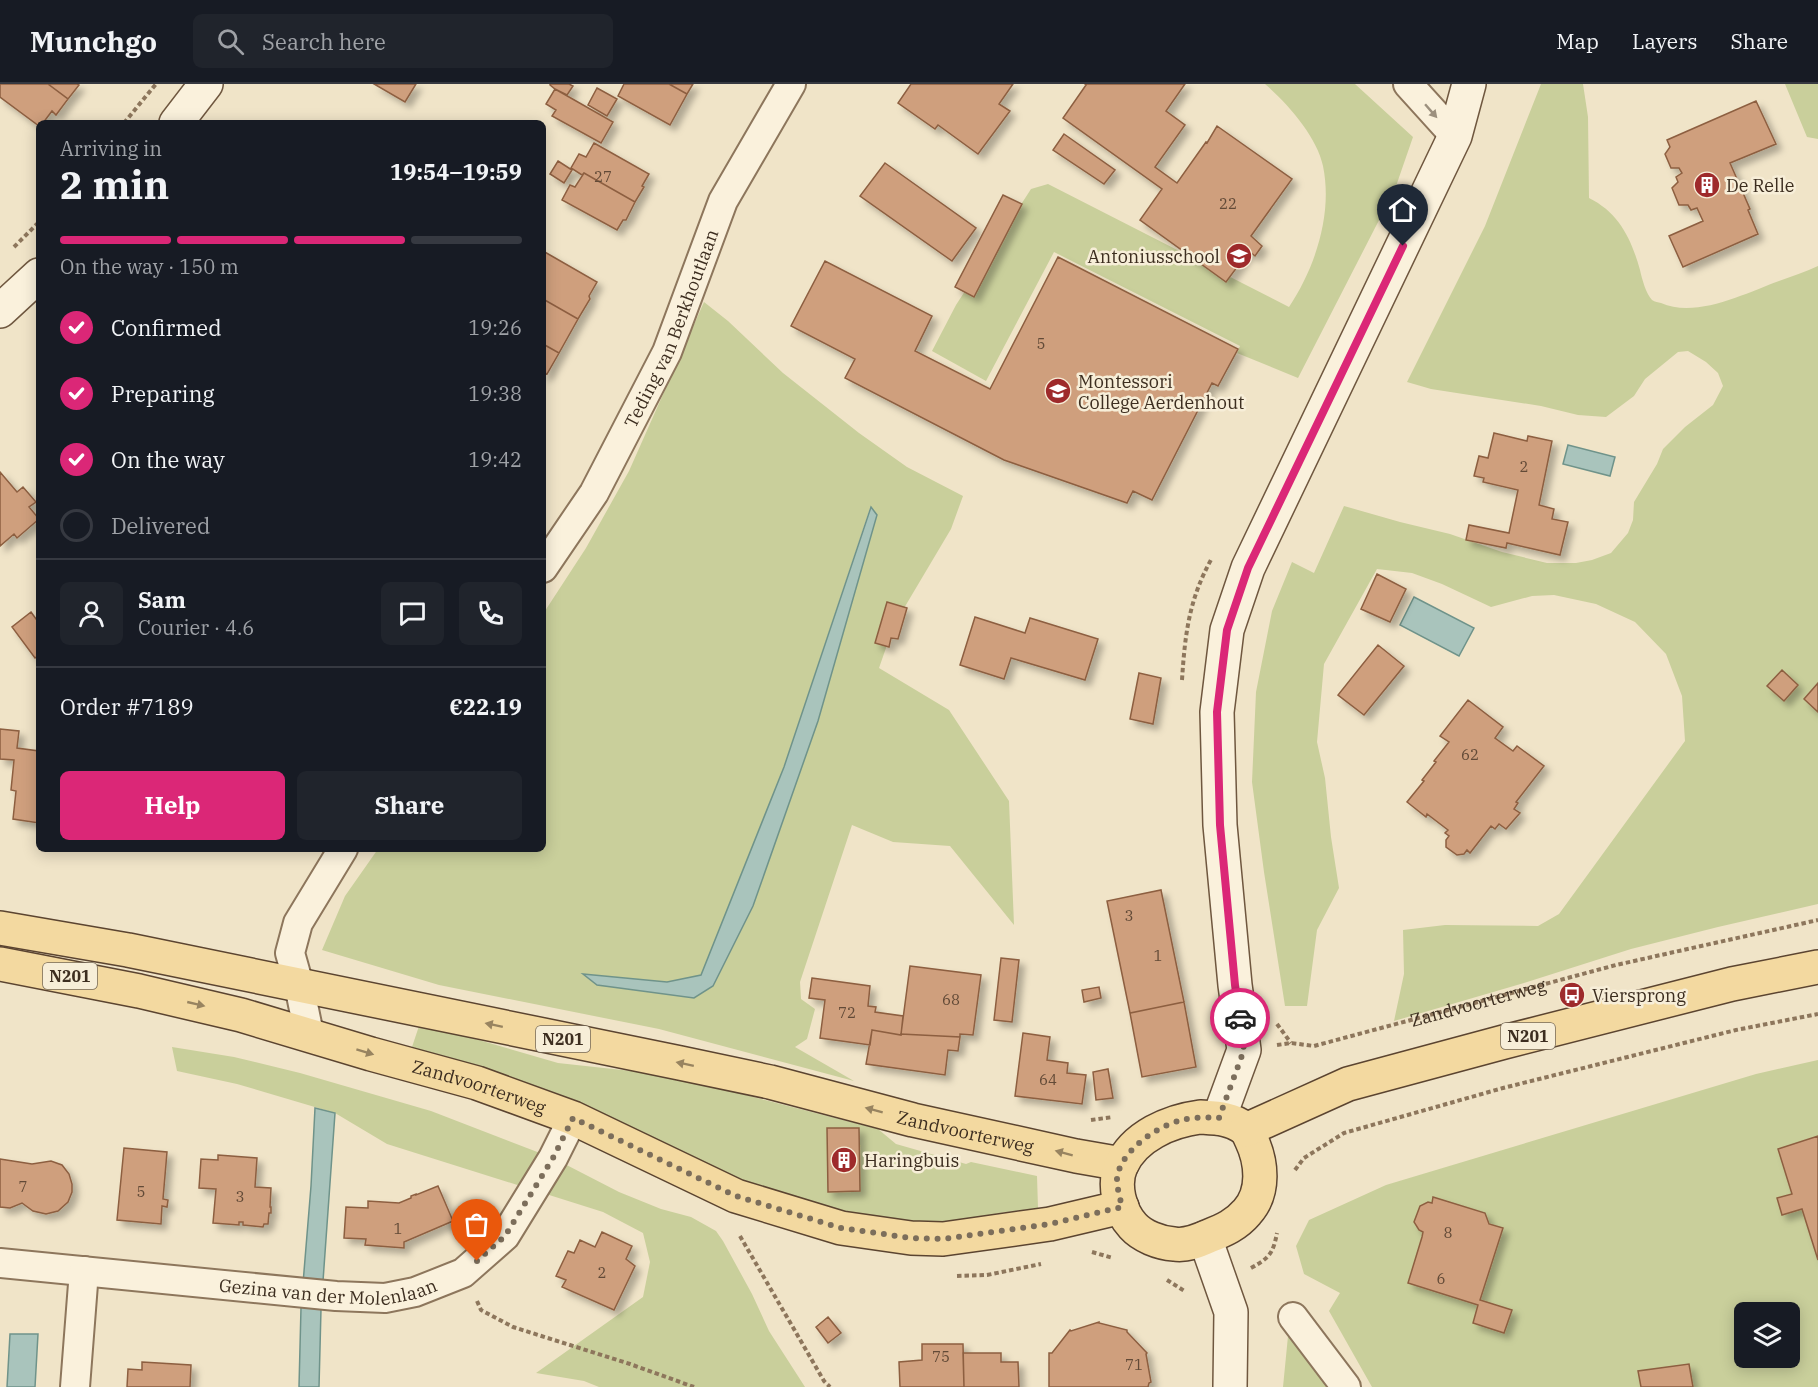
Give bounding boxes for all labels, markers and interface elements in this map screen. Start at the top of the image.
search box [193,14,613,68]
text: Munchgo [30,23,157,60]
icon: search [214,25,247,58]
text: Search here [262,27,386,56]
text: Map [1556,27,1599,55]
text: Layers [1632,27,1698,55]
text: Share [1731,27,1788,55]
one-way arrow [1424,103,1438,118]
text: Arriving in [60,135,162,162]
text: 19:54–19:59 [390,157,522,186]
text: 2 min [60,159,169,210]
house number: 27 [594,167,612,186]
building icon: De Relle [1692,170,1722,200]
place label: De Relle [1726,174,1794,197]
pin [1377,184,1428,246]
icon: home [1386,193,1419,226]
house number: 22 [1219,194,1237,213]
street label: Teding van Berkhoutlaan [619,226,723,431]
school or university icon: Antoniusschool [1224,241,1254,271]
place label: Antoniusschool [1087,245,1220,268]
text: On the way · 150 m [60,253,239,280]
icon: check [60,311,93,344]
text: Confirmed [111,313,222,342]
text: 19:26 [468,314,522,341]
house number: 5 [1036,334,1046,353]
place label: Montessori College Aerdenhout [1078,370,1244,414]
school or university icon: Montessori College Aerdenhout [1043,376,1073,406]
icon: check [60,377,93,410]
text: Preparing [111,379,215,408]
text: 19:38 [468,380,522,407]
icon: check [60,443,93,476]
text: On the way [111,445,225,474]
text: 19:42 [468,446,522,473]
house number: 2 [1519,457,1529,476]
text: Delivered [111,511,210,540]
button: person [60,582,123,645]
button: chat [381,582,444,645]
button: phone [459,582,522,645]
text: Sam [138,585,186,614]
text: Courier · 4.6 [138,614,254,641]
text: Order #7189 [60,692,194,721]
text: €22.19 [449,692,522,721]
house number: 62 [1461,745,1479,764]
button: Help [60,771,285,840]
button: Share [297,771,522,840]
house number: 3 [1124,906,1134,925]
house number: 1 [1153,946,1163,965]
road number: N201 [43,963,97,989]
street label: Zandvoorterweg [1407,973,1549,1031]
bus stop icon: Viersprong [1557,980,1587,1010]
place label: Viersprong [1592,984,1686,1007]
courier [1210,988,1270,1048]
house number: 68 [942,990,960,1009]
one-way arrow [187,1000,205,1010]
icon: car [1224,1002,1257,1035]
house number: 72 [838,1003,856,1022]
one-way arrow [484,1020,503,1029]
road number: N201 [1501,1023,1555,1049]
road number: N201 [536,1026,590,1052]
one-way arrow [356,1048,374,1057]
street label: Zandvoorterweg [409,1054,550,1119]
one-way arrow [675,1059,694,1068]
house number: 64 [1039,1070,1057,1089]
one-way arrow [865,1105,883,1114]
street label: Zandvoorterweg [894,1105,1036,1158]
building icon: Haringbuis [829,1145,859,1175]
one-way arrow [1055,1148,1074,1158]
place label: Haringbuis [864,1149,959,1172]
house number: 7 [18,1177,28,1196]
house number: 5 [136,1182,146,1201]
house number: 3 [235,1187,245,1206]
pin [451,1199,502,1261]
icon: bag [460,1208,493,1241]
house number: 1 [393,1219,403,1238]
house number: 8 [1443,1223,1453,1242]
house number: 2 [597,1263,607,1282]
house number: 6 [1436,1269,1446,1288]
street label: Gezina van der Molenlaan [218,1273,440,1310]
map controls [1734,1302,1800,1368]
button: layers [1734,1302,1800,1368]
house number: 75 [932,1347,950,1366]
house number: 71 [1125,1355,1143,1374]

